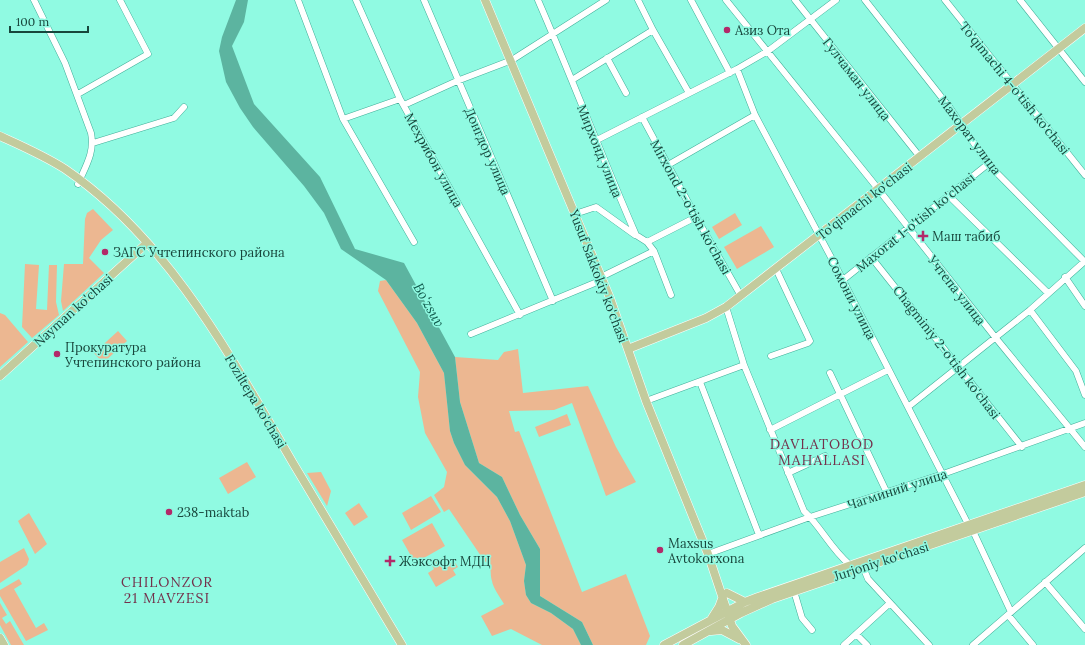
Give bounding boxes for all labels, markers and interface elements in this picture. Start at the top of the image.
scale bar [10,8,88,34]
text: 100 m [16,14,49,29]
street label: To'qimachi 4-o'tish ko'chasi [956,18,1074,158]
place label: Азиз Ота [734,22,790,39]
marker: Азиз Ота [722,25,732,35]
street label: Гулчаман улица [819,34,895,125]
street label: Махорат улица [934,92,1005,179]
street label: Мирхонд улица [573,102,626,200]
street label: Донгдор улица [461,105,515,198]
street label: Мехрибон улица [401,110,467,211]
street label: Mirxond 2-o'tish ko'chasi [646,137,735,278]
street label: To'qimachi ko'chasi [813,159,916,244]
street label: Maxorat 1-o'tish ko'chasi [852,169,979,276]
street label: Yusuf Sakkokiy ko'chasi [565,206,632,345]
place label: Маш табиб [932,228,1000,245]
marker: Маш табиб [917,230,929,242]
place label: ЗАГС Учтепинского района [113,244,285,261]
marker: ЗАГС Учтепинского района [100,247,110,257]
street label: Учтепа улица [923,251,989,329]
street label: Сомони улица [823,254,880,343]
street label: Nayman ko'chasi [30,270,117,350]
water label: Boʻzsuv [410,280,448,330]
street label: Chagminiy 2-o'tish ko'chasi [889,282,1004,423]
place label: Прокуратура Учтепинского района [64,339,201,371]
marker: Прокуратура Учтепинского района [52,349,62,359]
street label: Foziltepa ko'chasi [221,351,290,451]
district label: DAVLATOBOD MAHALLASI [770,435,874,469]
street label: Чагминий улица [845,465,950,514]
place label: 238-maktab [177,504,250,521]
marker: 238-maktab [164,507,174,517]
place label: Maxsus Avtokorxona [667,535,745,567]
street label: Jurjoniy ko'chasi [831,538,931,585]
marker: Maxsus Avtokorxona [655,545,665,555]
place label: Жэксофт МДЦ [399,553,491,570]
marker: Жэксофт МДЦ [384,555,396,567]
district label: CHILONZOR 21 MAVZESI [121,573,213,607]

